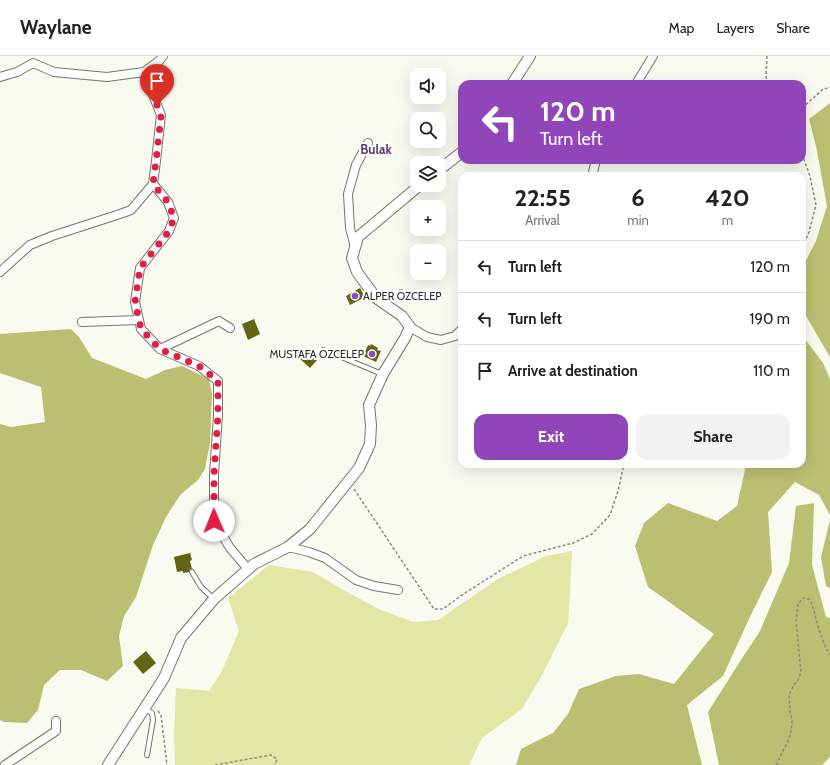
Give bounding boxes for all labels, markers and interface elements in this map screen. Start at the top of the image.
text: Waylane [20,16,92,39]
text: Map [669,19,694,37]
text: Layers [716,19,754,37]
text: Share [776,19,810,37]
pin [140,64,174,105]
map controls [410,68,446,280]
button: sound [410,68,446,104]
icon: arrive [146,70,168,92]
text: 120 m [540,94,616,128]
icon: left [474,96,526,148]
button: search [410,112,446,148]
text: Turn left [540,128,603,150]
district label: Bulak [360,141,392,157]
button: layers [410,156,446,192]
text: 22:55 [514,183,571,212]
text: 6 [631,183,645,212]
text: 420 [705,183,750,212]
button: + [410,200,446,236]
text: Arrival [525,212,560,228]
text: min [627,212,649,228]
text: m [722,212,733,228]
button: − [410,244,446,280]
icon: left [474,256,496,278]
text: Turn left [508,258,562,276]
text: 120 m [750,258,790,276]
place label: ALPER ÖZCELEP [363,289,442,303]
marker: ALPER ÖZCELEP [350,291,360,301]
icon: left [474,308,496,330]
text: Turn left [508,310,562,328]
text: 190 m [750,310,790,328]
place label: MUSTAFA ÖZCELEP [269,347,365,361]
marker: MUSTAFA ÖZCELEP [367,349,377,359]
icon: arrive [474,360,496,382]
text: Arrive at destination [508,362,638,380]
text: 110 m [753,362,790,380]
button: Exit [474,414,628,460]
button: Share [636,414,790,460]
position arrow [193,500,235,542]

